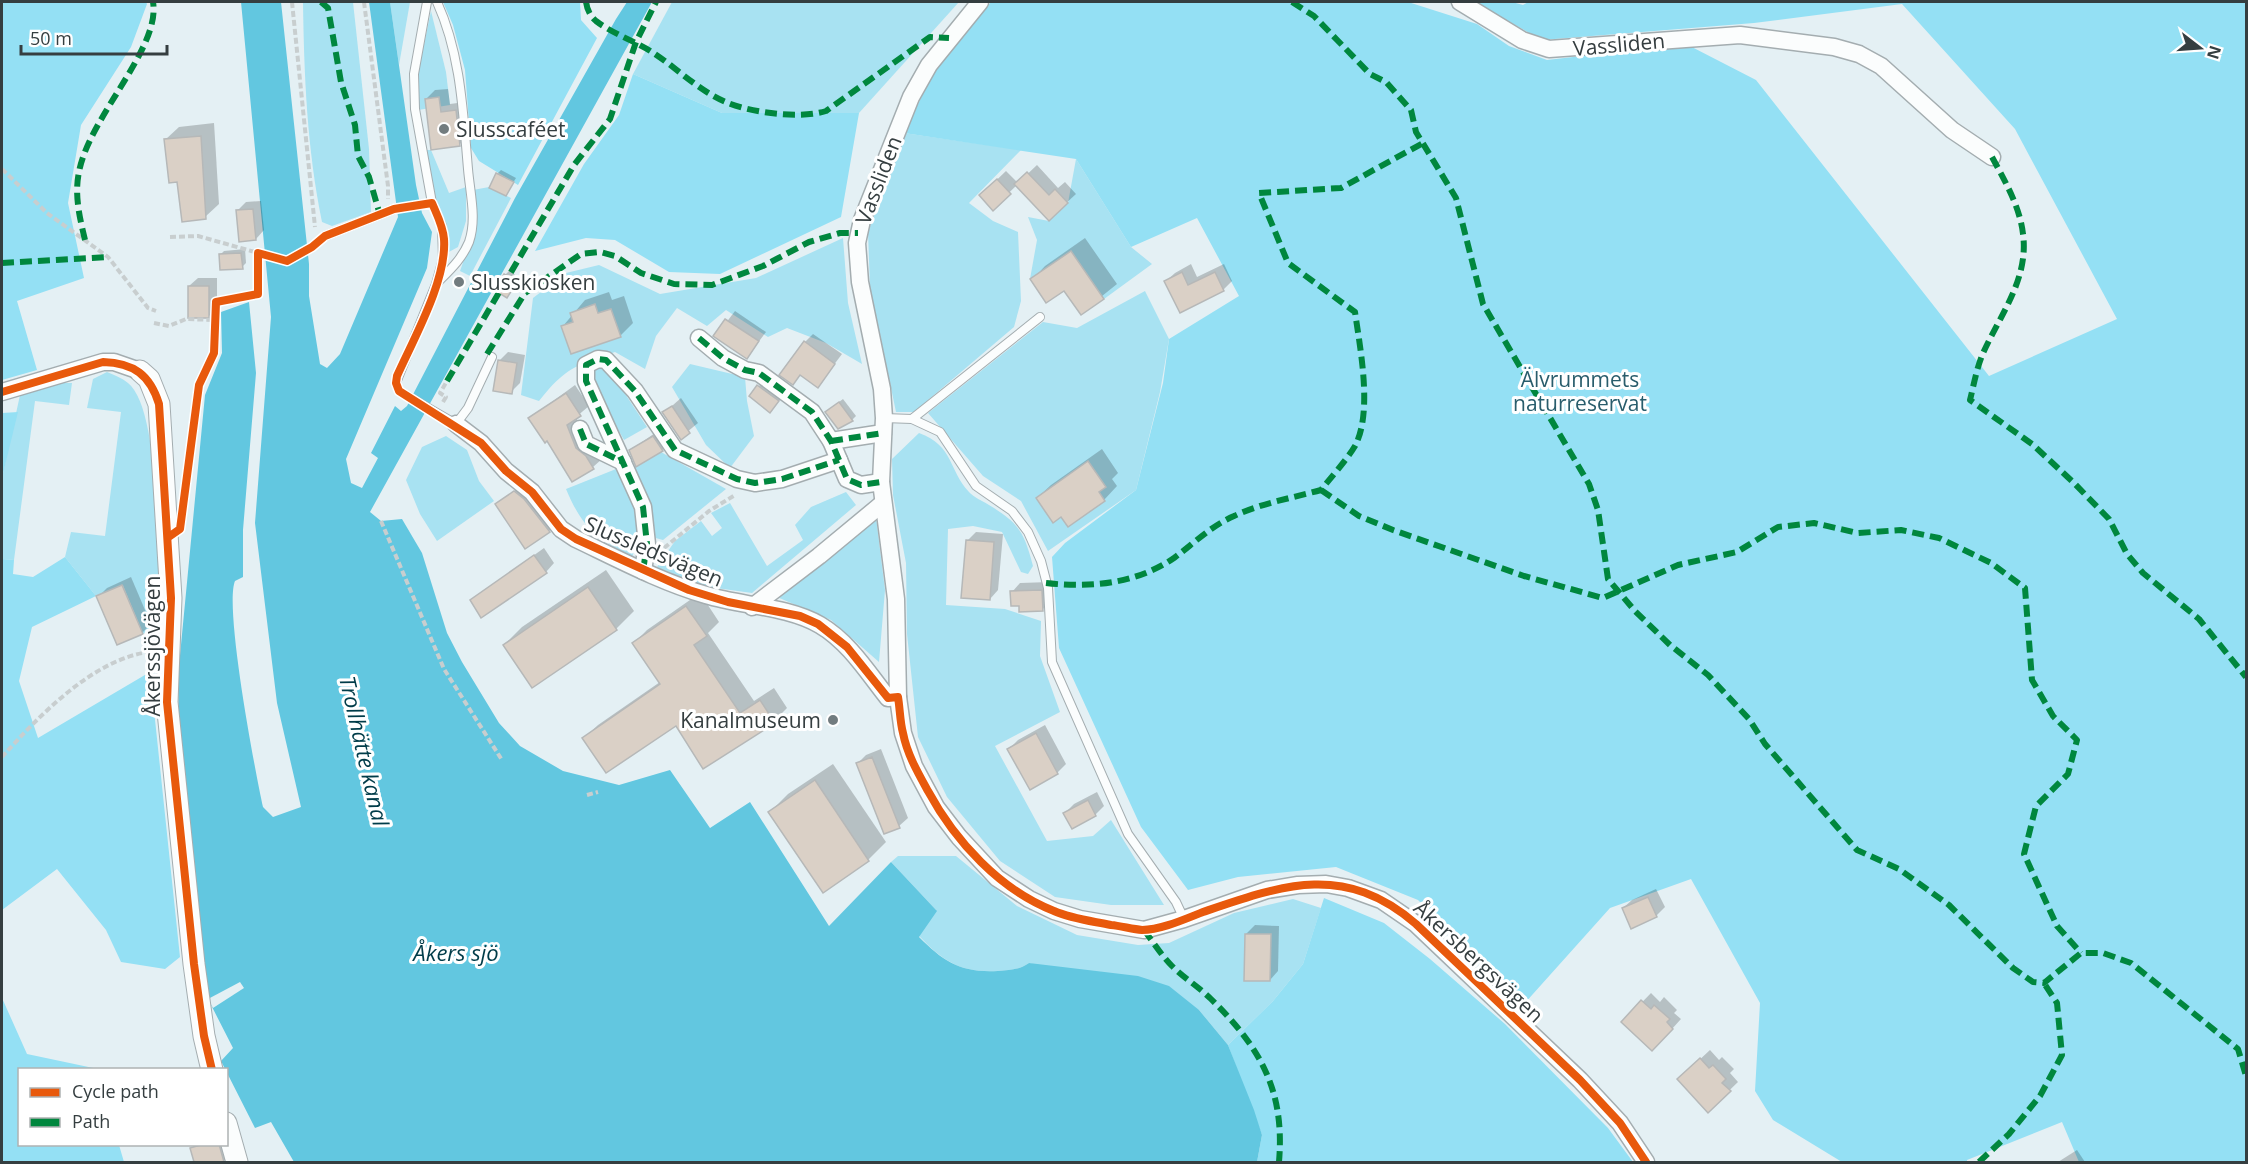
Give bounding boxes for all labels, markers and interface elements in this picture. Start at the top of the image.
scale bar [21,18,166,56]
north arrow [2170,18,2230,78]
text: 50 m [30,26,72,50]
street label: Vassliden [1572,26,1666,62]
text: N [2202,43,2227,62]
place label: Slusscaféet [456,115,566,143]
marker: Slusscaféet [437,122,451,136]
street label: Vassliden [848,132,908,228]
place label: Slusskiosken [471,268,595,296]
marker: Slusskiosken [452,275,466,289]
park label: Älvrummets naturreservat [1513,365,1647,417]
street label: Slussledsvägen [580,509,728,593]
street label: Åkerssjövägen [138,576,166,716]
water label: Trollhätte kanal [333,673,397,830]
place label: Kanalmuseum [680,706,821,734]
marker: Kanalmuseum [826,713,840,727]
street label: Åkersbergsvägen [1408,894,1550,1028]
water label: Åkers sjö [411,937,499,967]
legend [18,1068,228,1146]
text: Cycle path [72,1079,159,1103]
text: Path [72,1109,110,1133]

